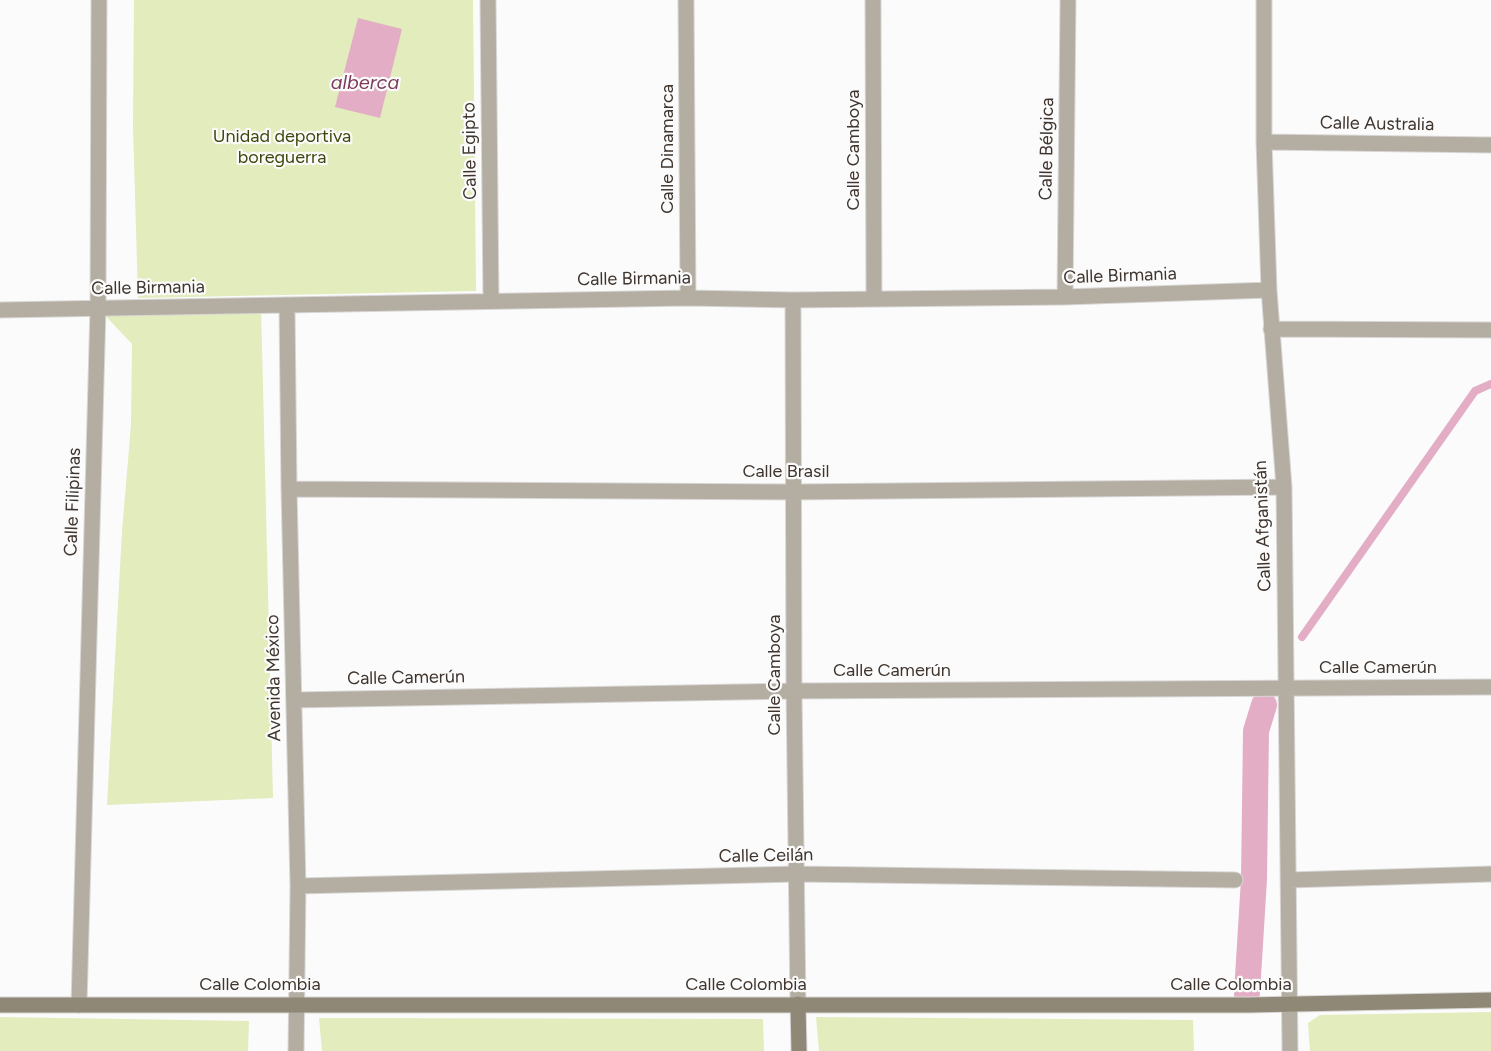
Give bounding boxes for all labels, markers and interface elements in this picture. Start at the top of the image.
water label: alberca [331,71,399,95]
street label: Calle Dinamarca [657,84,679,214]
street label: Calle Camboya [843,89,865,211]
street label: Calle Bélgica [1035,97,1059,201]
street label: Calle Egipto [458,102,482,200]
street label: Calle Australia [1320,112,1434,136]
park label: Unidad deportiva boreguerra [213,126,351,168]
street label: Calle Birmania [1063,263,1177,289]
street label: Calle Birmania [577,267,691,291]
street label: Calle Birmania [91,276,205,300]
street label: Calle Filipinas [60,447,86,557]
street label: Calle Afganistán [1250,460,1276,592]
street label: Calle Brasil [742,461,830,483]
street label: Avenida México [262,614,286,742]
street label: Calle Camboya [764,614,786,736]
street label: Calle Camerún [1319,657,1437,679]
street label: Calle Camerún [833,660,951,682]
street label: Calle Camerún [347,666,465,690]
street label: Calle Ceilán [719,844,813,868]
street label: Calle Colombia [199,974,321,996]
street label: Calle Colombia [685,974,807,996]
street label: Calle Colombia [1170,974,1292,996]

